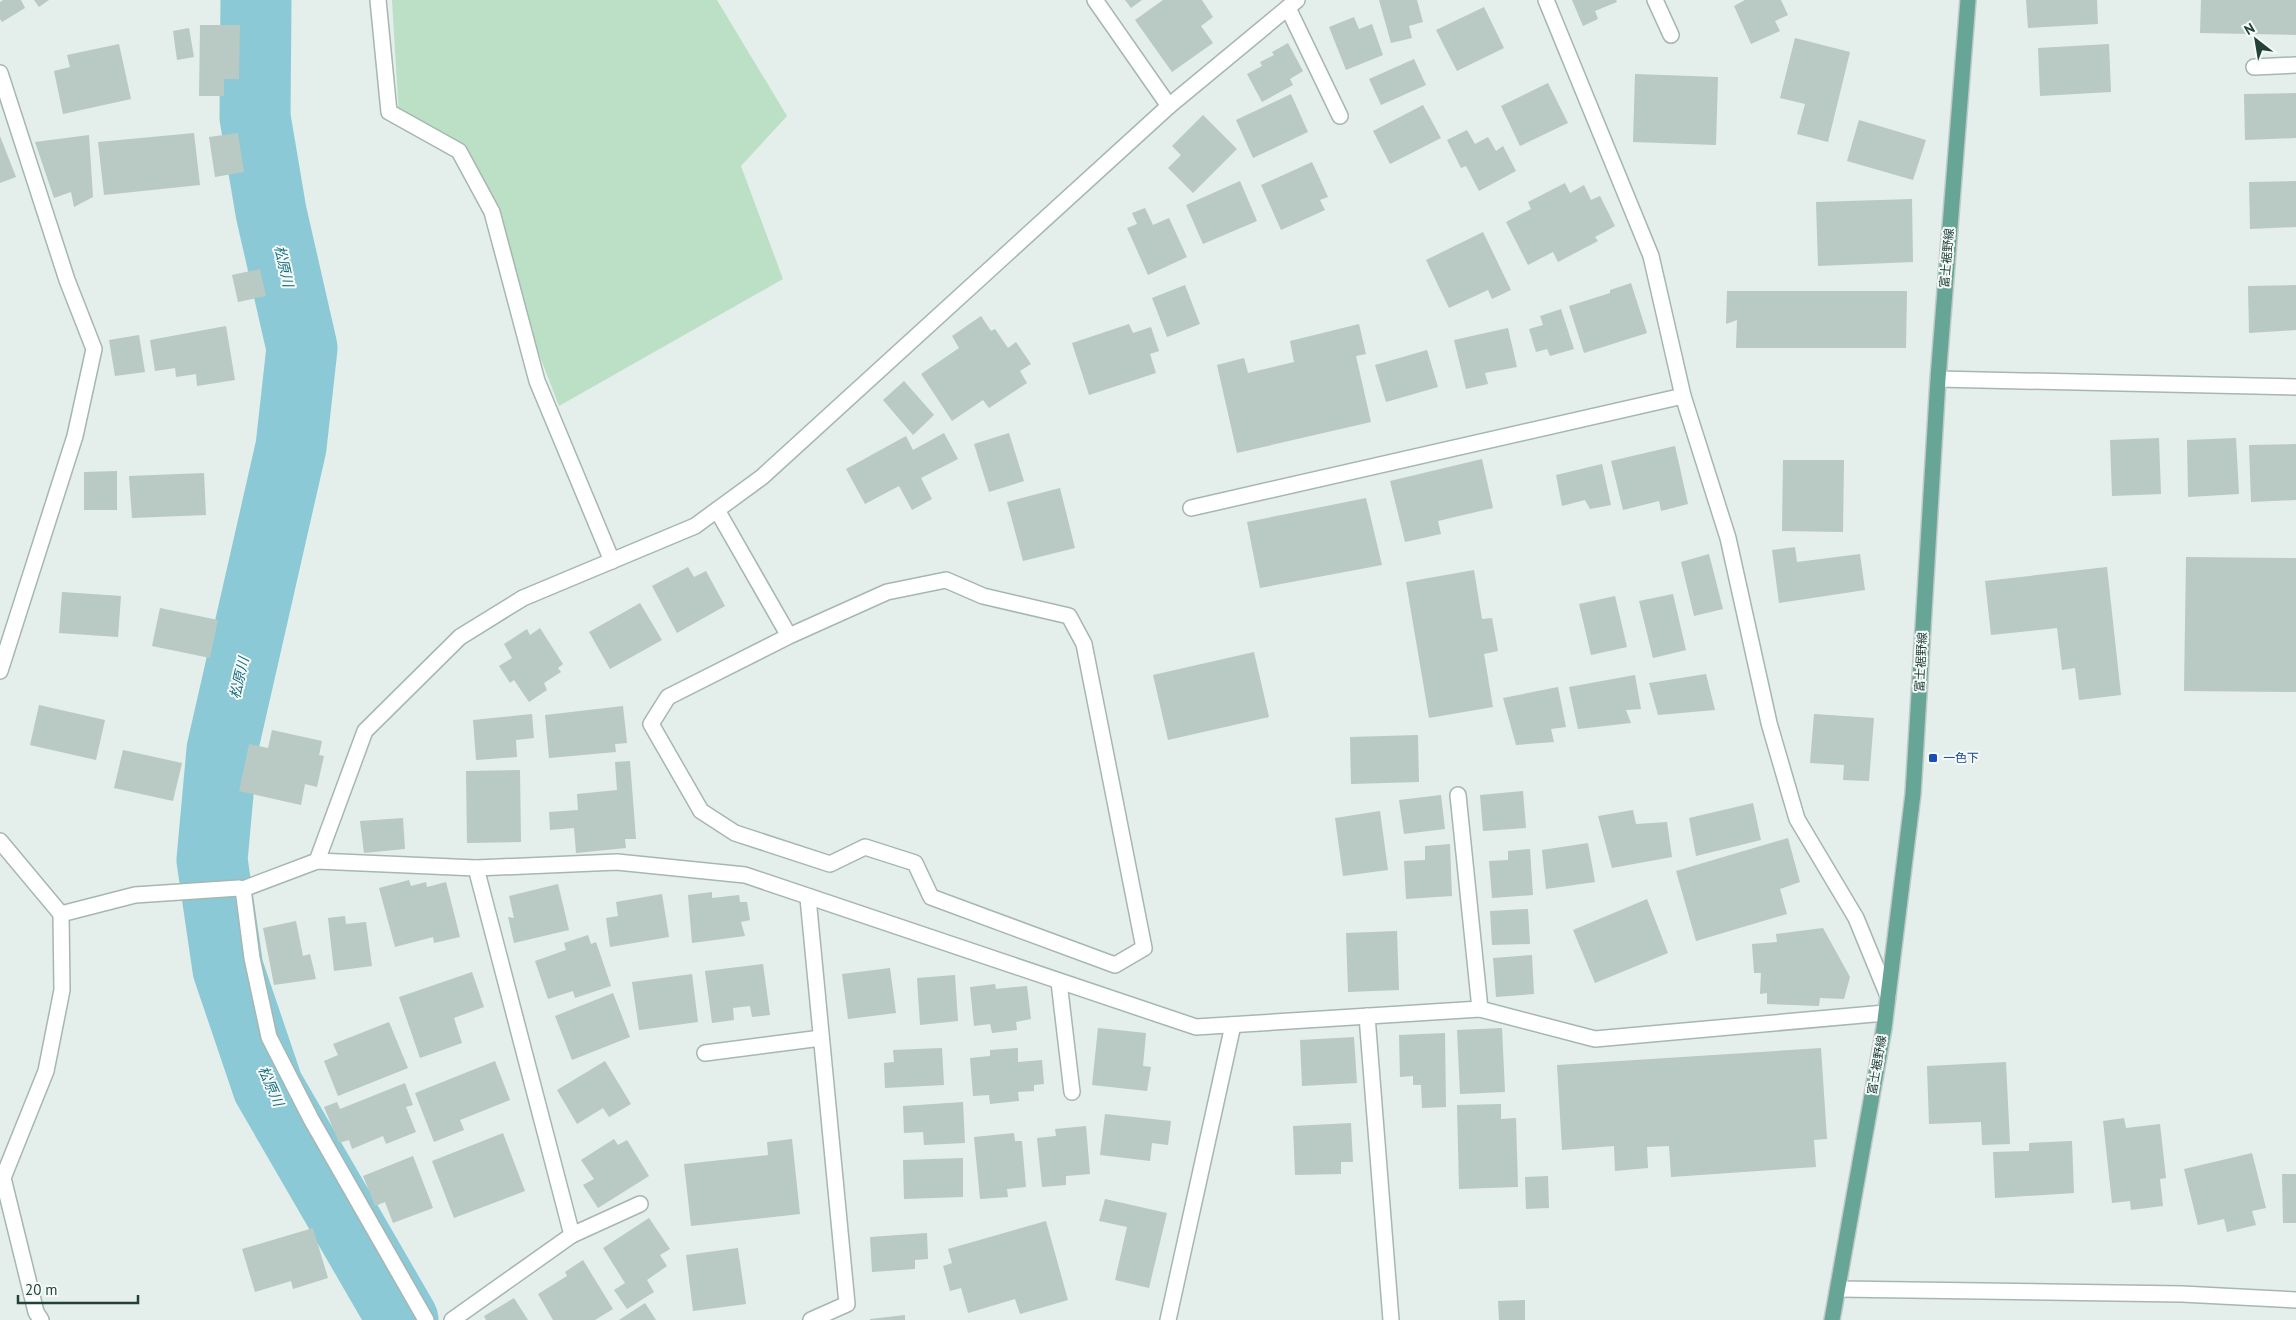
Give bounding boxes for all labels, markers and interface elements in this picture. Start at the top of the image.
north arrow [2231,15,2281,65]
text: N [2241,19,2258,39]
street label: 富士裾野線 [1936,227,1957,289]
water label: 松原川 [271,244,298,290]
street label: 富士裾野線 [1911,632,1930,692]
water label: 松原川 [226,654,253,700]
place label: 一色下 [1943,750,1979,765]
marker: 一色下 [1927,752,1939,764]
street label: 富士裾野線 [1864,1034,1889,1096]
water label: 松原川 [254,1063,289,1111]
scale bar [18,1272,138,1304]
text: 20 m [25,1280,58,1299]

